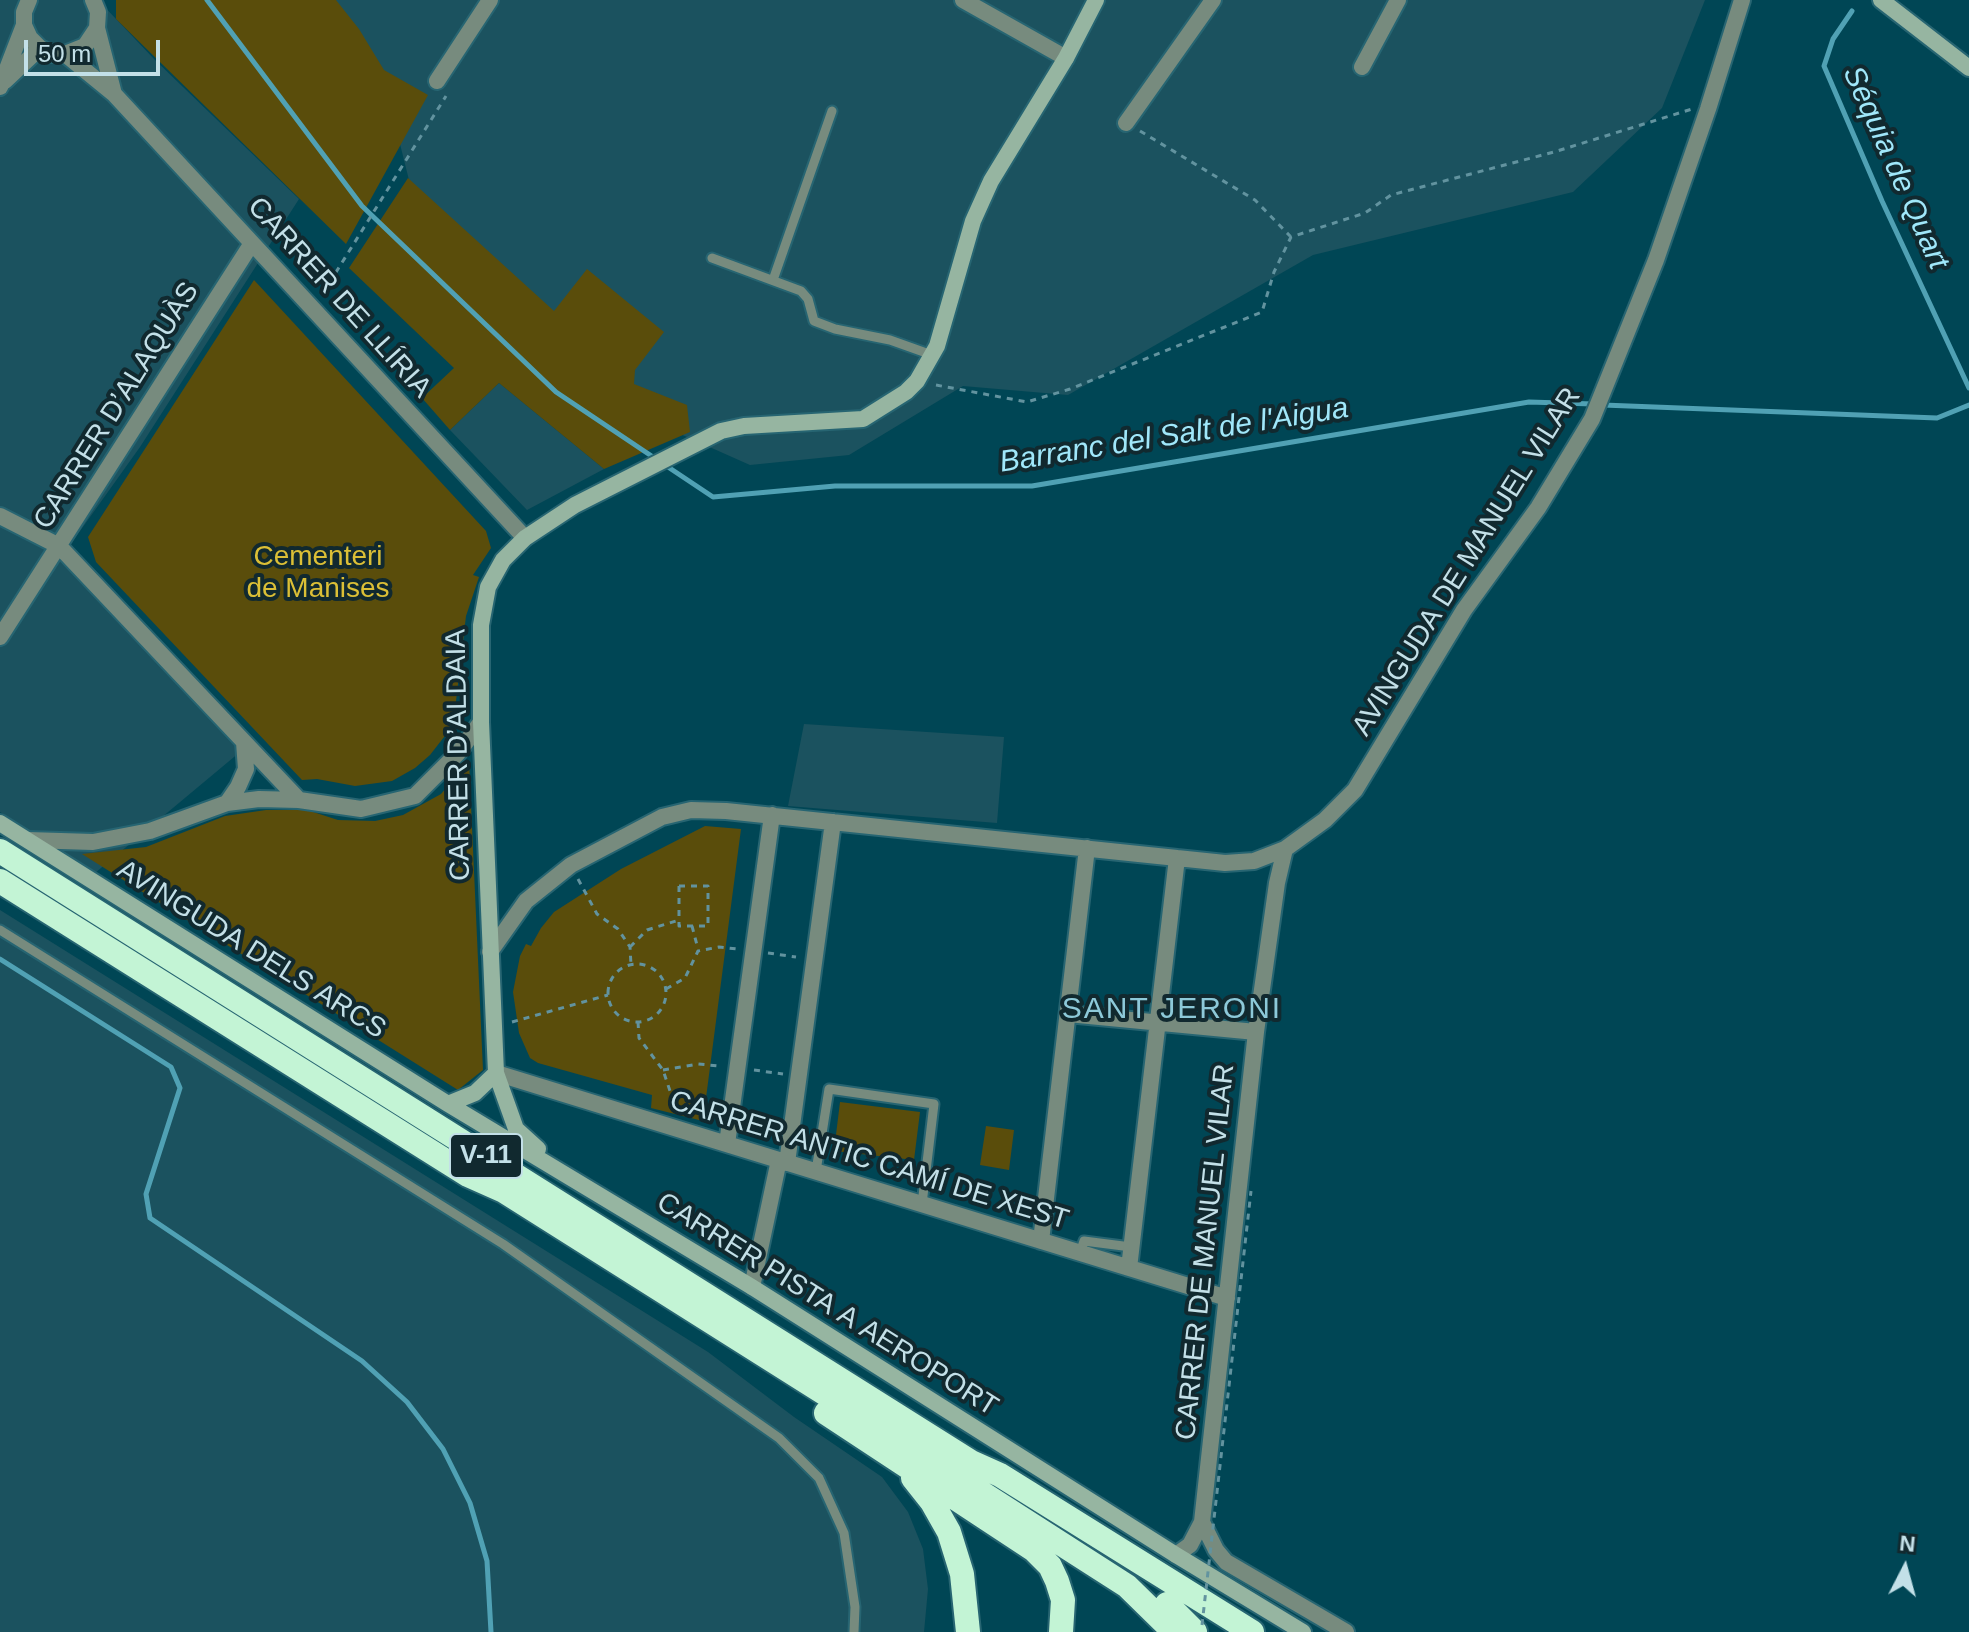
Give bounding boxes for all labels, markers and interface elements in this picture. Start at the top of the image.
scale bar [28,24,164,74]
text: 50 m [38,40,91,67]
water label: Séquia de Quart [1834,61,1956,275]
street label: CARRER DE LLÍRIA [240,191,438,405]
street label: CARRER D’ALAQUÀS [27,276,207,536]
street label: AVINGUDA DE MANUEL VILAR [1346,382,1588,742]
water label: Barranc del Salt de l'Aigua [997,391,1351,481]
park label: Cementeri de Manises [246,540,390,606]
street label: CARRER D’ALDAIA [440,629,478,881]
street label: AVINGUDA DELS ARCS [110,853,392,1047]
district label: SANT JERONI [1062,992,1282,1028]
street label: CARRER DE MANUEL VILAR [1170,1062,1242,1442]
street label: CARRER ANTIC CAMÍ DE XEST [665,1084,1073,1238]
road number: V-11 [450,1134,522,1178]
street label: CARRER PISTA A AEROPORT [650,1186,1004,1424]
north arrow [1865,1528,1945,1608]
text: N [1898,1530,1917,1557]

